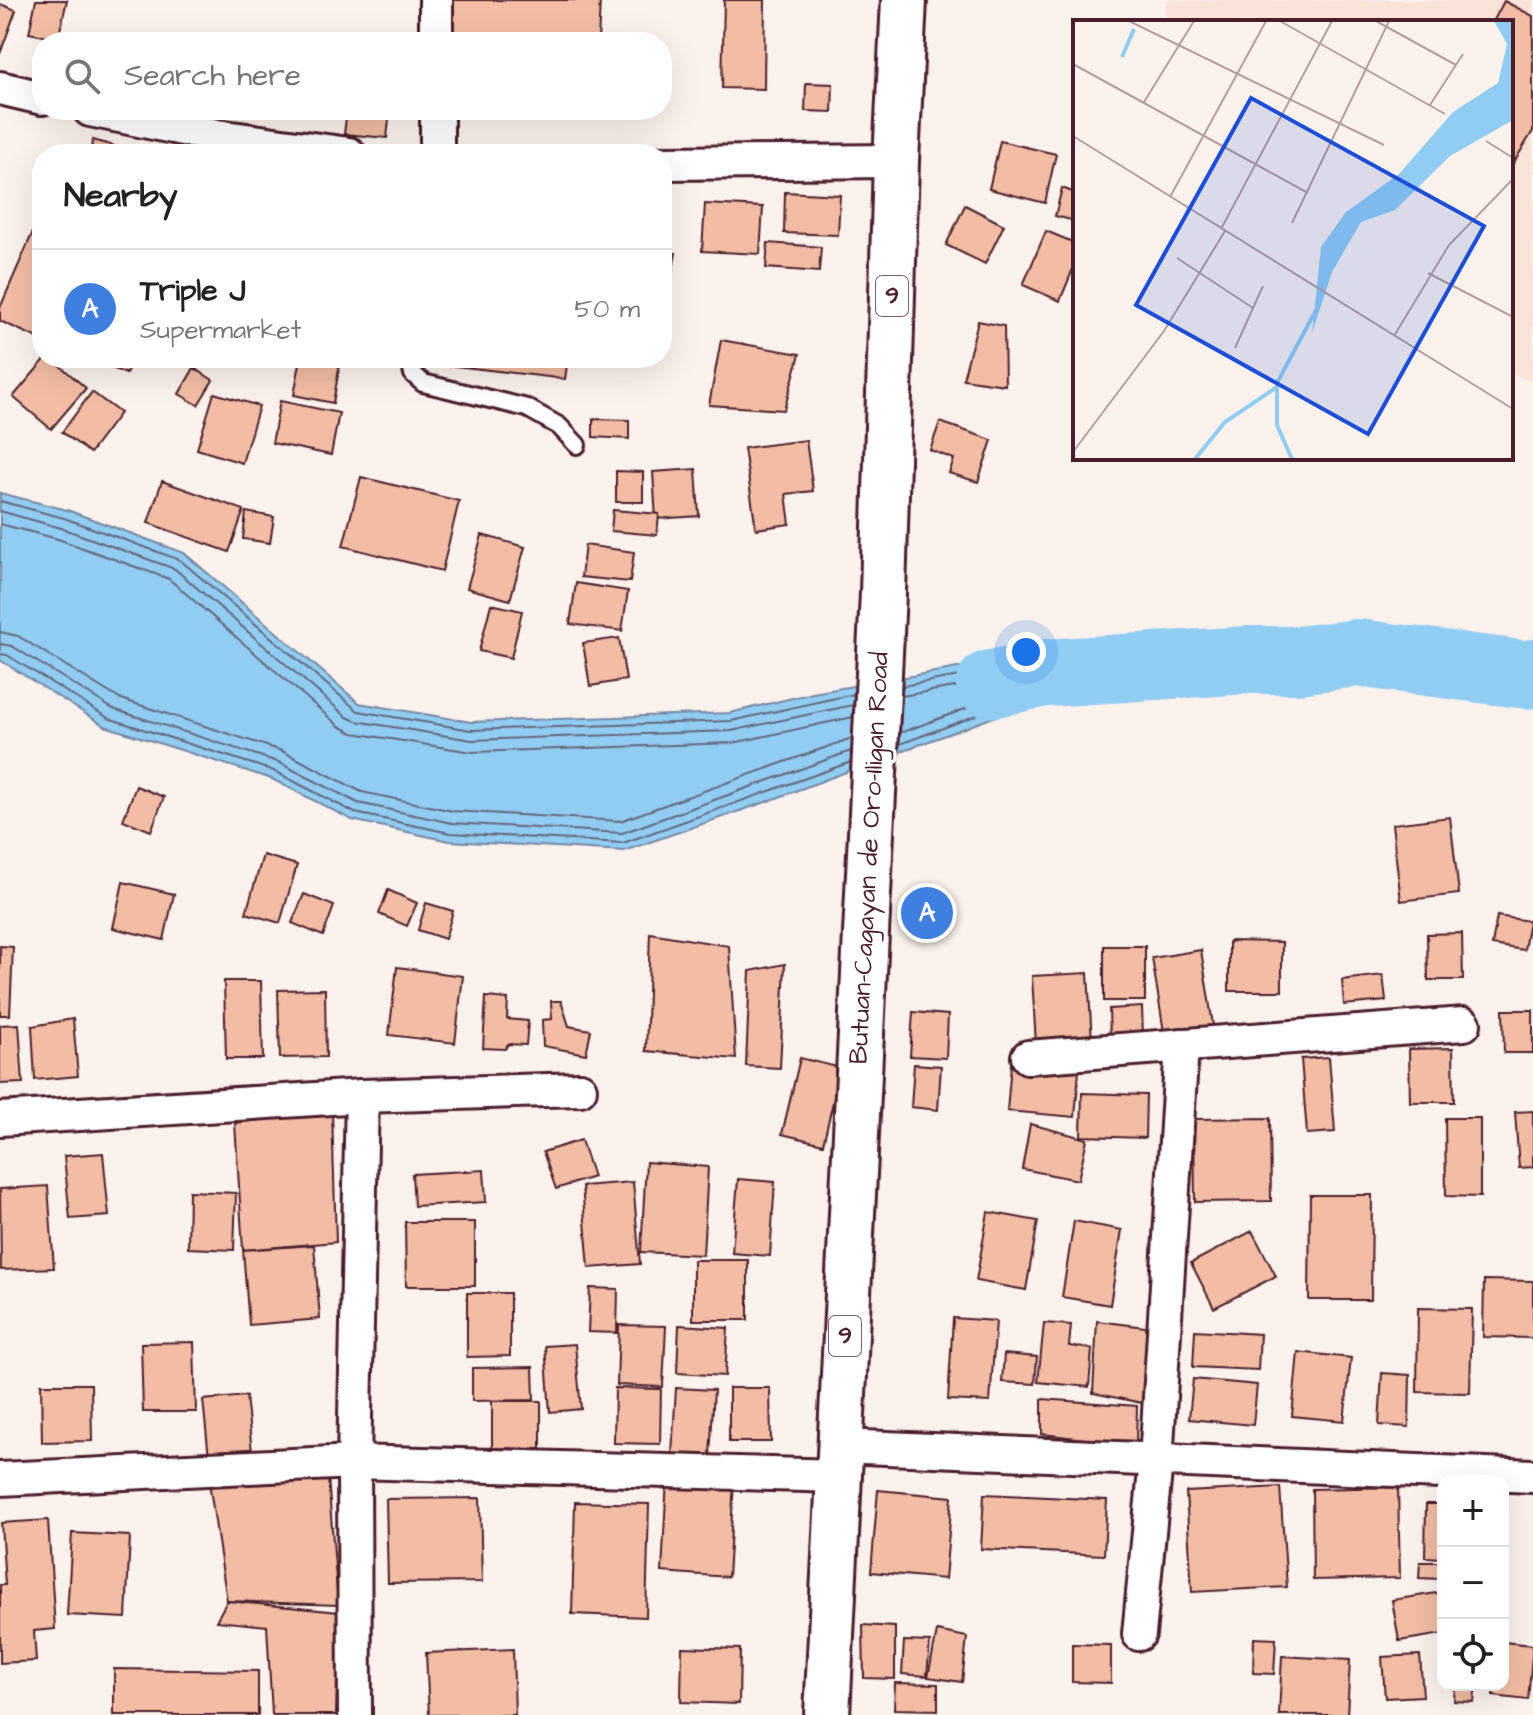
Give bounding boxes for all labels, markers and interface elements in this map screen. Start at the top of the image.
inset map [1073,20,1513,460]
search box [32,32,672,120]
icon: search [60,54,104,98]
text: Search here [124,55,301,97]
text: Nearby [64,172,178,220]
text: Triple J [140,270,245,312]
road number: 9 [876,276,908,316]
text: A [82,291,98,327]
text: 50 m [575,291,640,327]
text: Supermarket [140,312,301,348]
your location [1006,632,1046,672]
street label: Butuan-Cagayan de Oro-Iligan Road [840,651,900,1065]
pin: A [901,883,953,943]
road number: 9 [829,1316,861,1356]
map controls [1437,1475,1509,1691]
button: + [1437,1475,1509,1547]
button: − [1437,1547,1509,1619]
button: locate [1437,1619,1509,1691]

